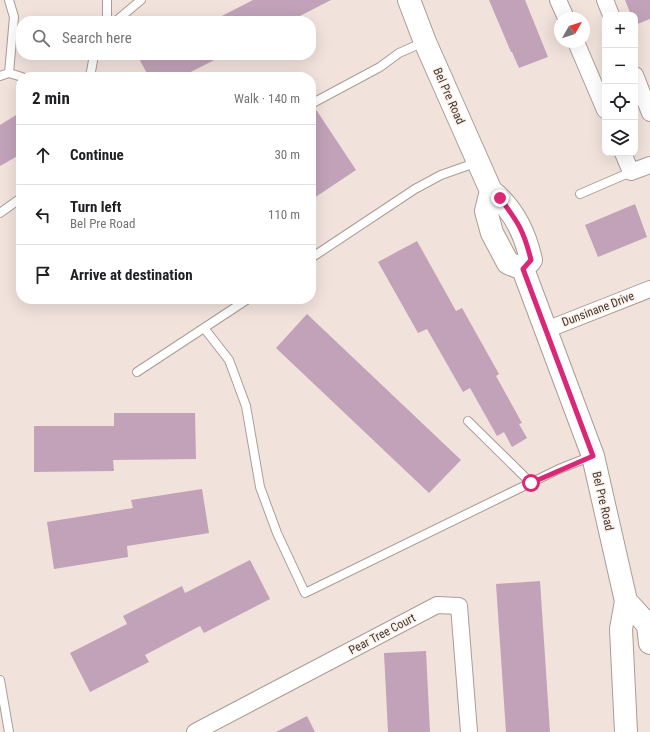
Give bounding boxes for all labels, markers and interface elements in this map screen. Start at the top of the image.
north arrow [554,12,590,48]
map controls [602,12,638,156]
button: + [602,12,638,48]
search box [16,16,316,60]
icon: search [30,27,52,49]
text: Search here [62,29,132,47]
button: − [602,48,638,84]
street label: Bel Pre Road [430,66,468,126]
button: locate [602,84,638,120]
text: 2 min [32,88,70,108]
text: Walk · 140 m [234,91,300,106]
button: layers [602,120,638,156]
icon: ahead [32,144,54,166]
text: Continue [70,146,124,164]
text: 30 m [274,147,300,162]
route end [491,189,509,207]
text: Turn left [70,198,121,216]
icon: left [32,204,54,226]
text: 110 m [268,207,300,222]
text: Bel Pre Road [70,216,135,231]
icon: arrive [32,264,54,286]
text: Arrive at destination [70,266,193,284]
street label: Dunsinane Drive [560,289,637,329]
street label: Bel Pre Road [589,470,617,532]
route start [522,474,540,492]
street label: Pear Tree Court [346,610,418,657]

